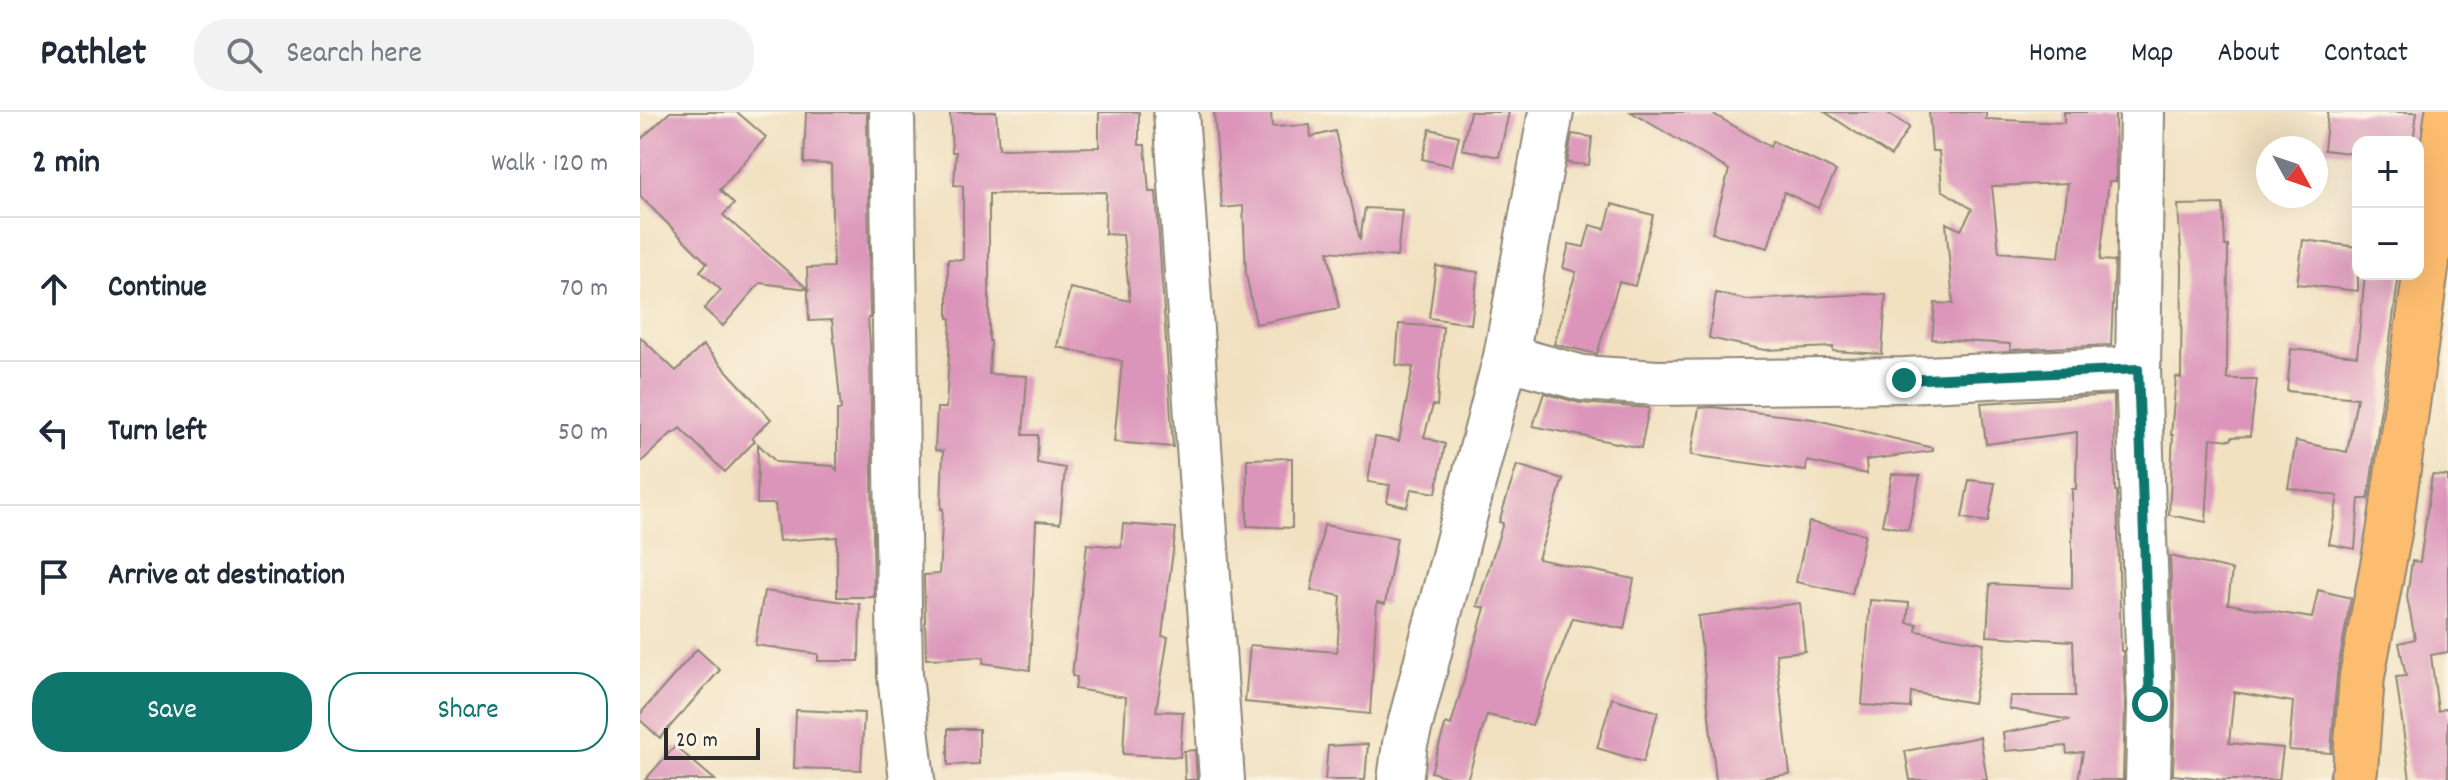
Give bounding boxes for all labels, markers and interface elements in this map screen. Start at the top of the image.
search box [194,19,754,91]
text: Pathlet [40,28,146,83]
icon: search [222,33,266,77]
text: Search here [286,34,422,77]
text: Home [2029,35,2087,75]
text: Map [2131,35,2173,75]
text: About [2217,35,2280,75]
text: Contact [2324,35,2408,75]
north arrow [2256,136,2328,208]
map controls [2352,136,2424,280]
button: + [2352,136,2424,208]
text: 2 min [32,140,100,189]
text: Walk · 120 m [491,146,608,183]
button: − [2352,208,2424,280]
icon: ahead [32,267,76,311]
text: Continue [108,268,207,311]
text: 70 m [560,271,608,308]
route end [1886,362,1922,398]
icon: left [32,411,76,455]
text: Turn left [108,412,207,455]
text: 50 m [558,415,608,452]
icon: arrive [32,555,76,599]
text: Arrive at destination [108,556,345,599]
button: Save [32,672,312,752]
button: Share [328,672,608,752]
route start [2132,686,2168,722]
scale bar [664,724,760,760]
text: 20 m [676,726,718,757]

